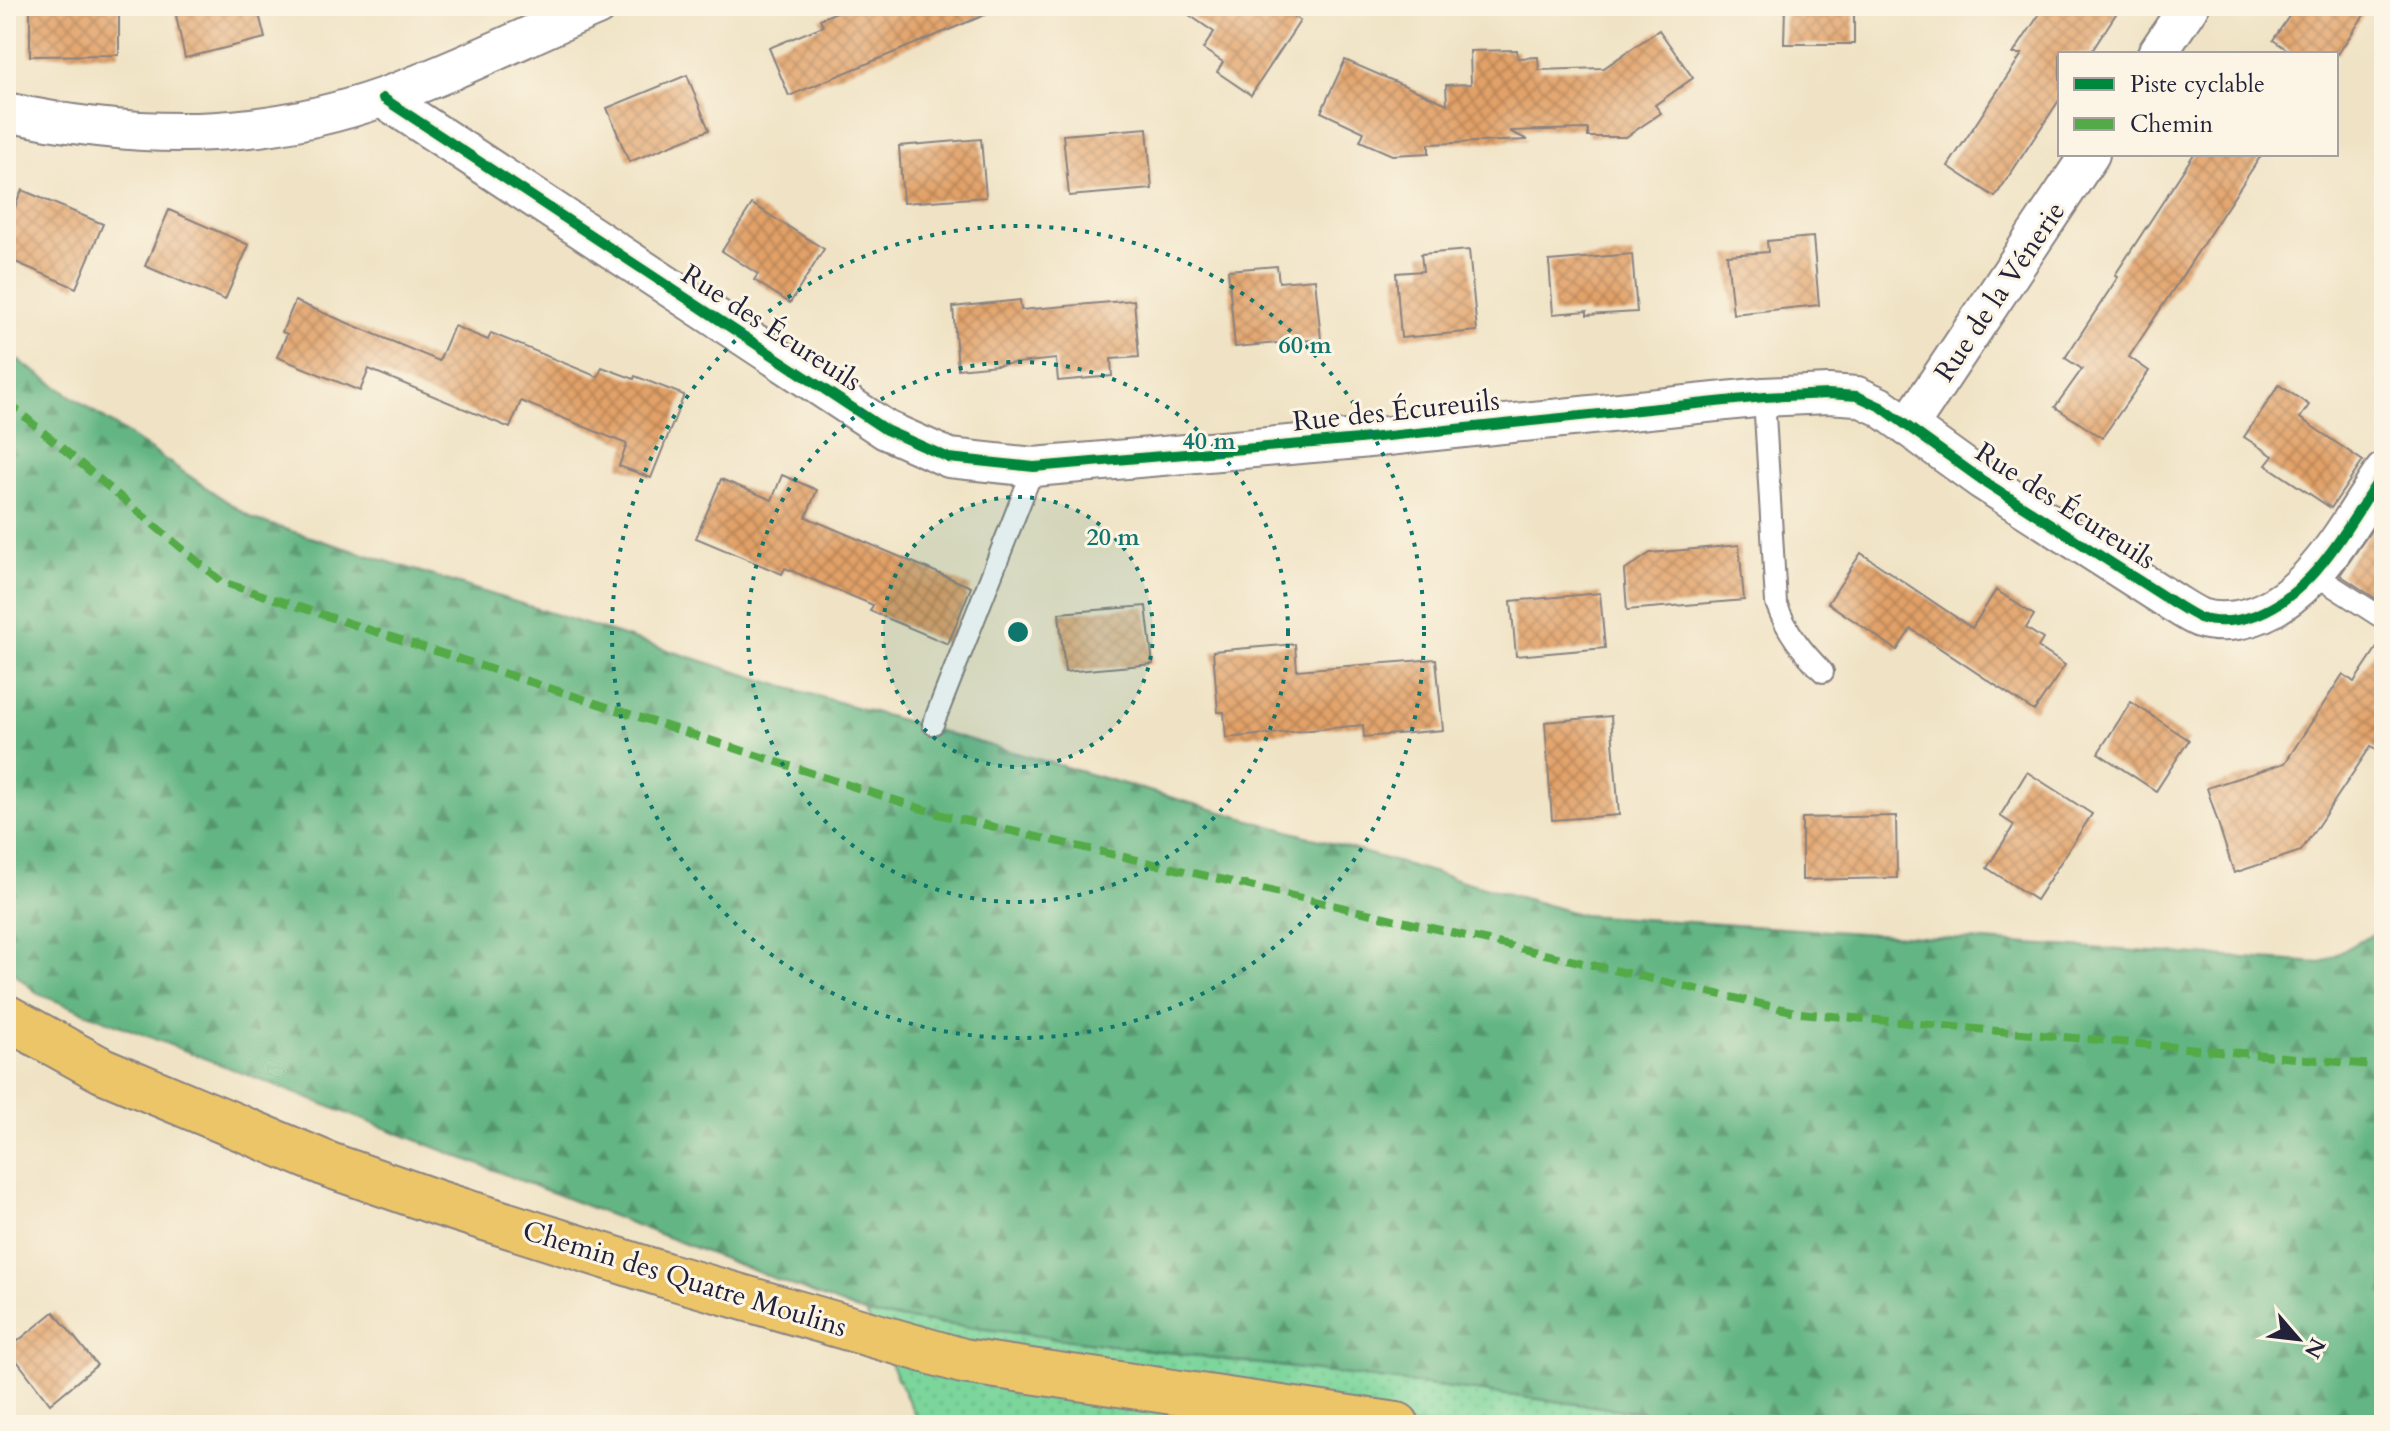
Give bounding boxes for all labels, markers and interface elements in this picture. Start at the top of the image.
legend [2058,52,2338,156]
text: Piste cyclable [2130,68,2265,101]
text: Chemin [2130,108,2213,141]
street label: Rue de la Vénerie [1925,194,2074,389]
street label: Rue des Écureuils [674,255,869,400]
text: 60 m [1278,329,1332,362]
street label: Rue des Écureuils [1291,381,1501,441]
text: 40 m [1182,425,1236,458]
street label: Rue des Écureuils [1968,433,2163,578]
text: 20 m [1086,521,1140,554]
centre of rings [1004,618,1032,646]
street label: Chemin des Quatre Moulins [518,1212,851,1346]
north arrow [2258,1299,2338,1379]
text: N [2297,1332,2333,1363]

